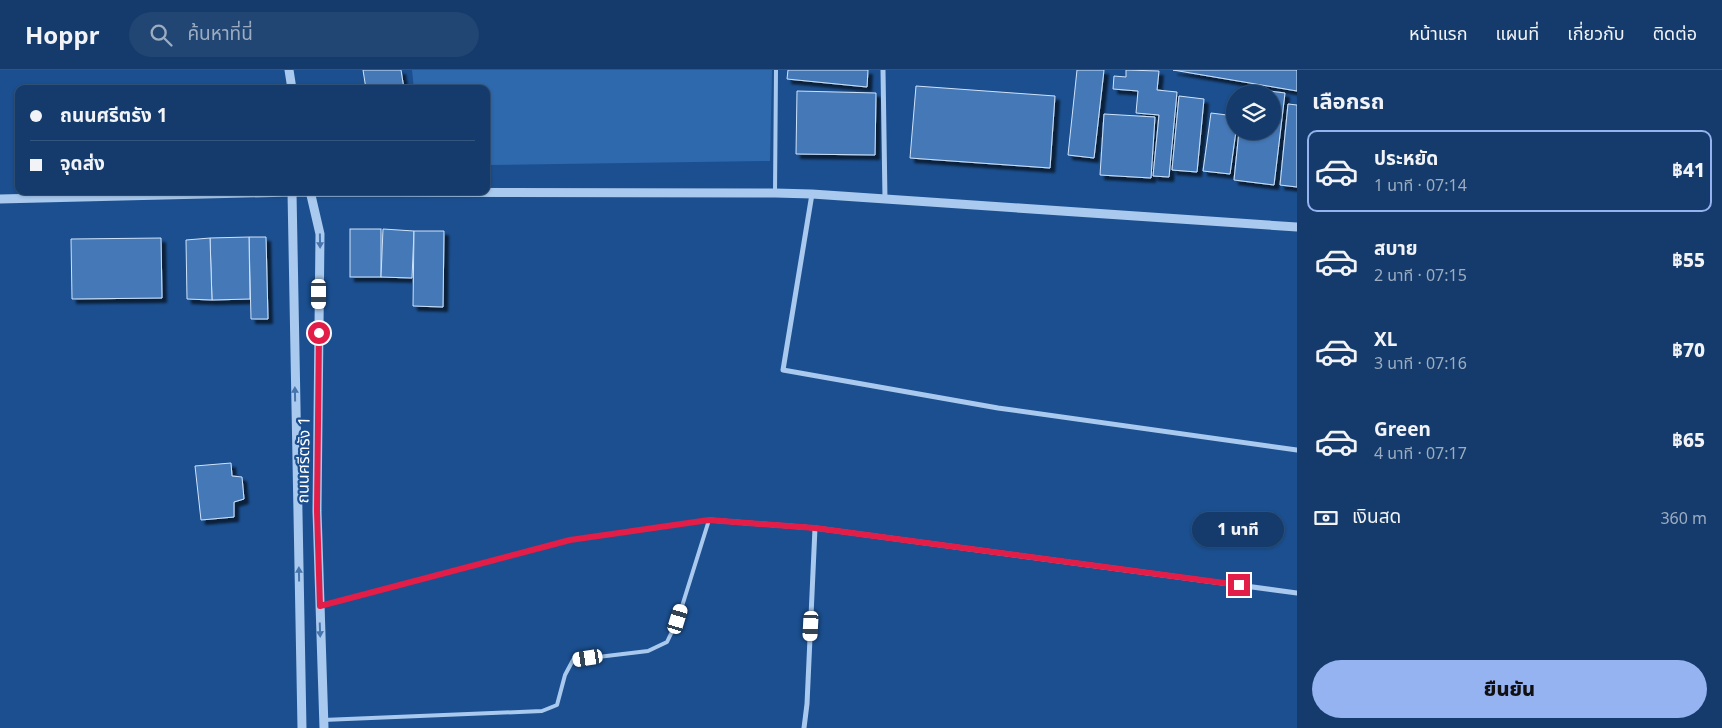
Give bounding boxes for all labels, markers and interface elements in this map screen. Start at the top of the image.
search box [129,12,479,57]
text: Hoppr [25,18,99,51]
text: ค้นหาที่นี่ [187,20,253,46]
icon: search [147,21,175,49]
text: หน้าแรก [1409,21,1467,45]
text: แผนที่ [1495,21,1539,45]
text: เกี่ยวกับ [1567,21,1625,45]
text: ติดต่อ [1653,21,1697,45]
map controls [1226,85,1281,140]
button: layers [1226,85,1281,140]
text: เลือกรถ [1312,85,1385,115]
text: ถนนศรีตรัง 1 [60,102,168,128]
text: ประหยัด [1374,145,1438,171]
icon: car [1314,149,1359,194]
text: จุดส่ง [60,150,105,176]
text: ฿41 [1672,157,1705,183]
text: 1 นาที · 07:14 [1374,174,1467,196]
one-way arrow [316,233,324,249]
text: สบาย [1374,235,1418,261]
icon: car [1314,239,1359,284]
text: ฿55 [1672,247,1705,273]
text: 2 นาที · 07:15 [1374,264,1467,286]
car [311,279,326,309]
route start [308,322,330,344]
text: XL [1374,326,1397,352]
icon: car [1314,329,1359,374]
text: ฿70 [1672,337,1705,363]
text: 3 นาที · 07:16 [1374,352,1467,374]
one-way arrow [291,386,299,402]
street label: ถนนศรีตรัง 1 [291,416,315,504]
text: Green [1374,416,1431,442]
icon: car [1314,419,1359,464]
text: ฿65 [1672,427,1705,453]
text: 4 นาที · 07:17 [1374,442,1467,464]
text: เงินสด [1352,503,1401,529]
icon: cash [1312,504,1340,532]
text: 360 m [1660,507,1707,529]
callout: 1 นาที [1193,512,1285,548]
text: 1 นาที [1217,518,1259,540]
one-way arrow [294,566,302,582]
route end [1228,574,1250,596]
car [666,602,689,636]
car [802,611,819,641]
one-way arrow [317,623,325,639]
car [572,648,603,668]
button: ยืนยัน [1312,660,1707,718]

